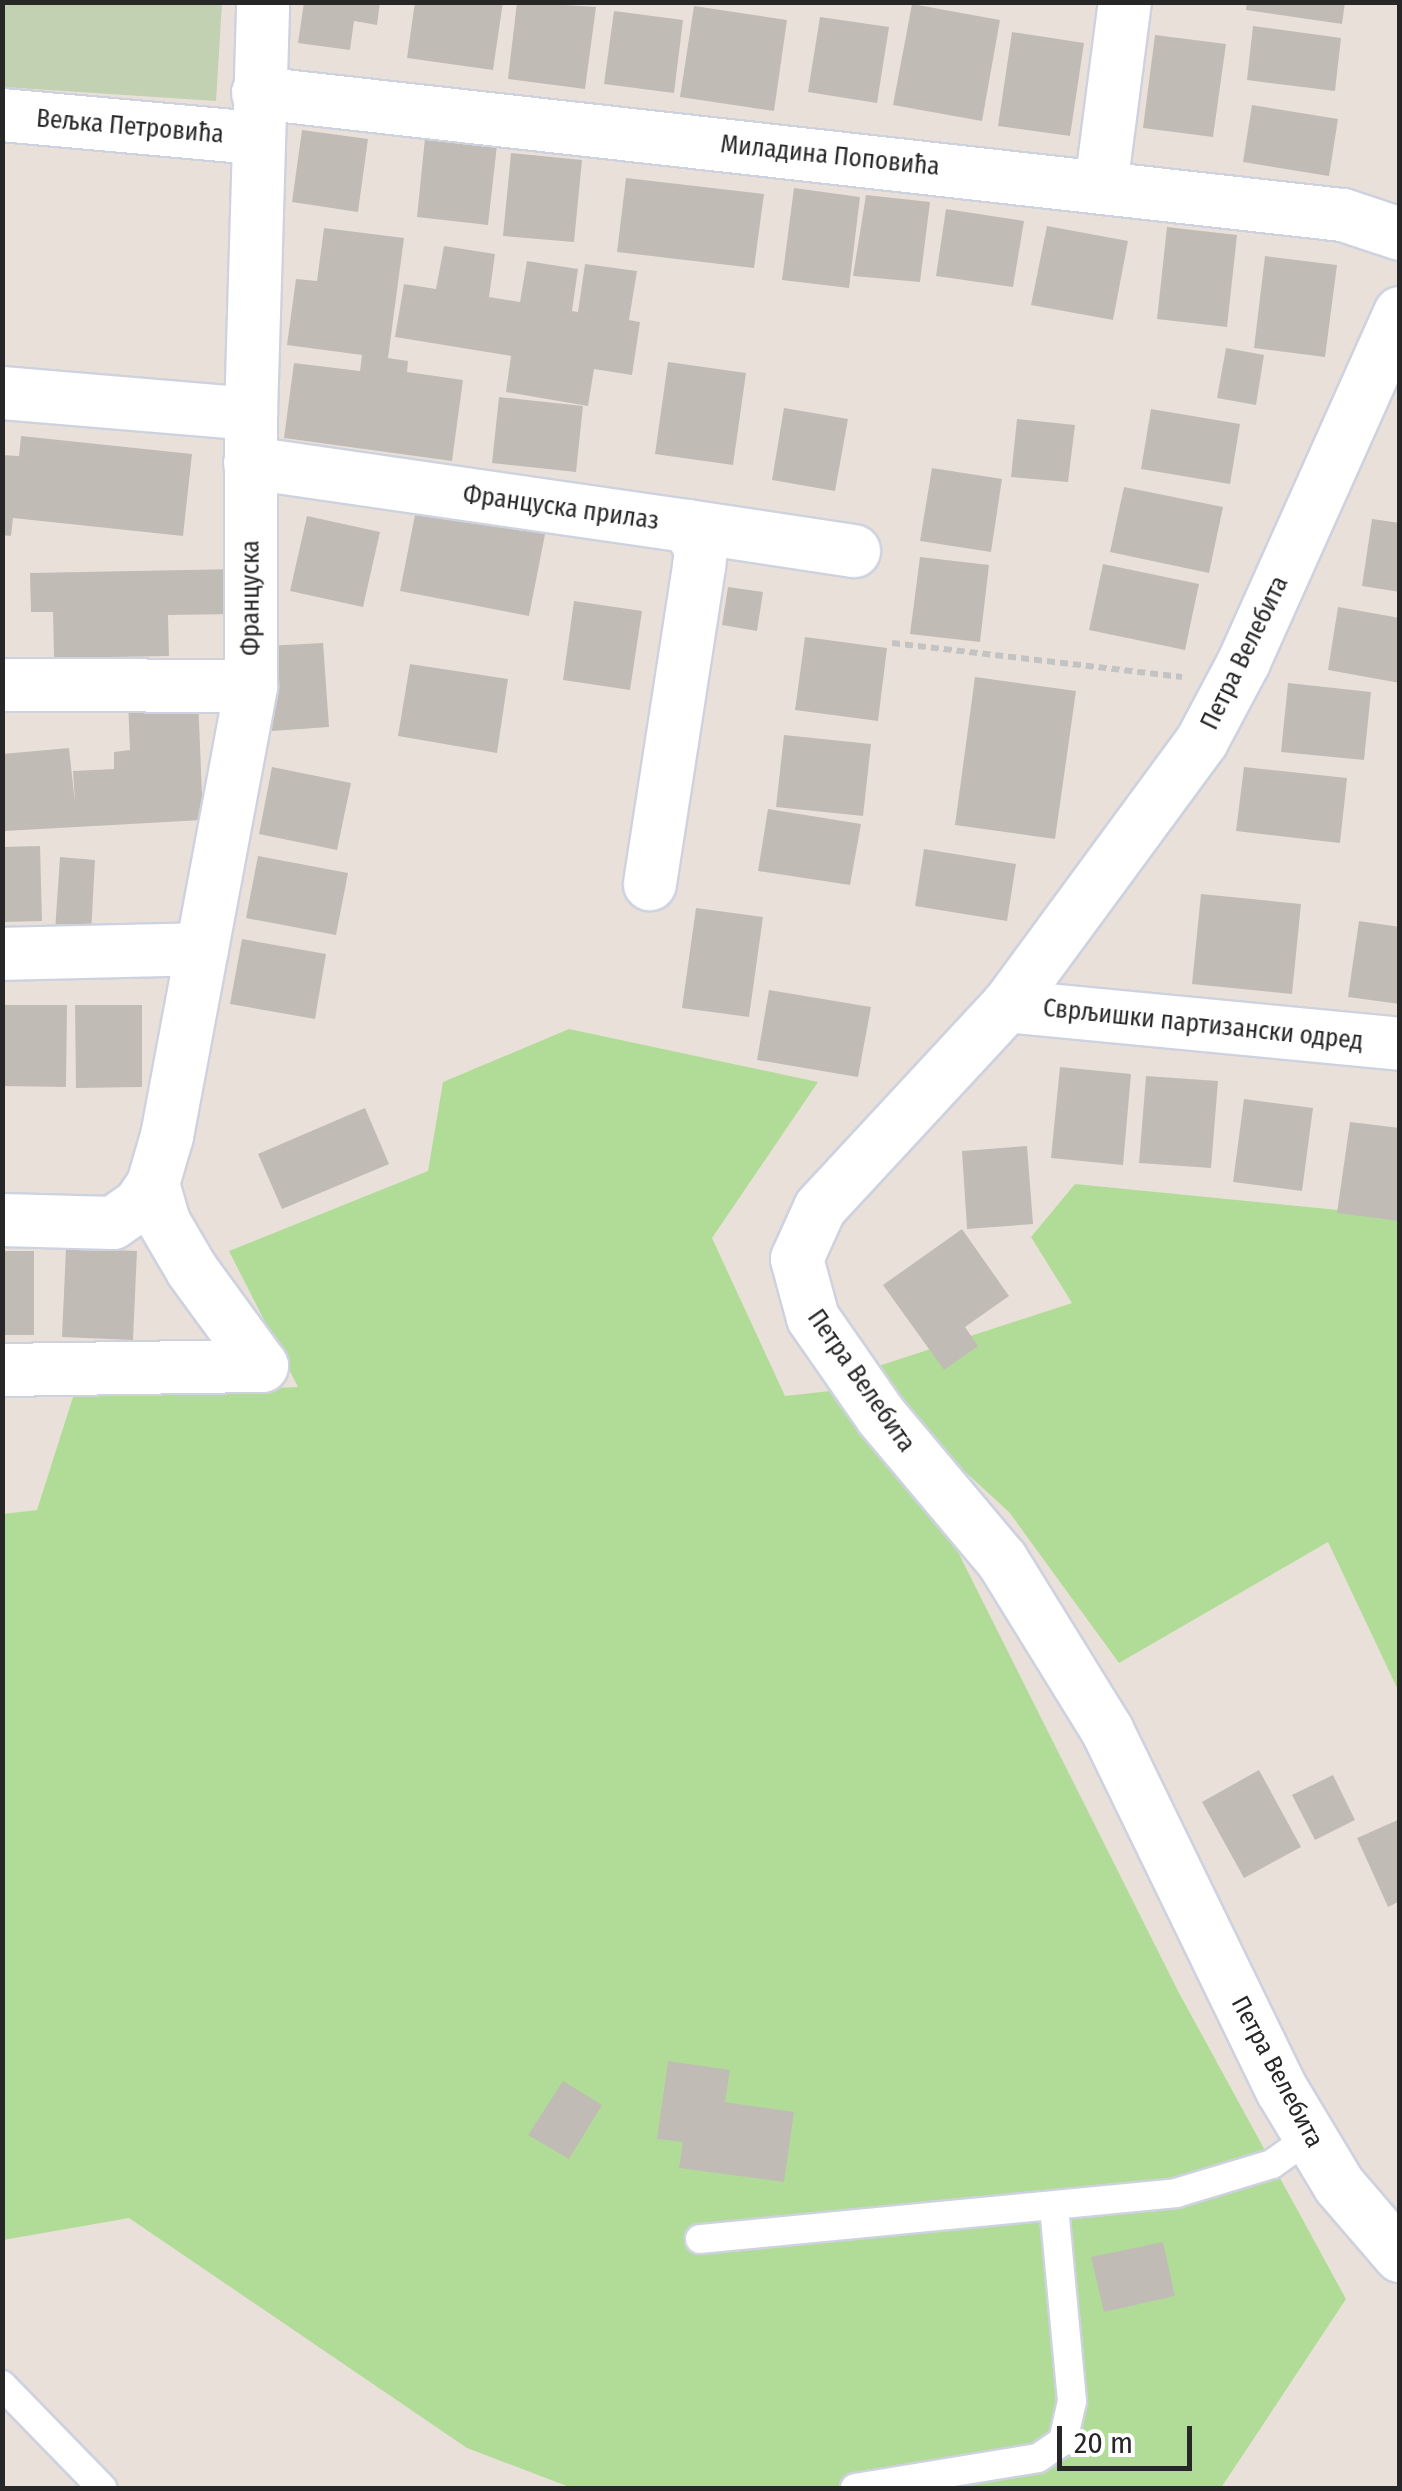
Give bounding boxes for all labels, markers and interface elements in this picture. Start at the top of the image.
street label: Вељка Петровића [35,104,225,150]
street label: Миладина Поповића [719,130,941,182]
street label: Француска прилаз [461,479,661,537]
street label: Француска [236,540,266,656]
street label: Петра Велебита [1195,571,1295,735]
street label: Сврљишки партизански одред [1042,993,1364,1057]
street label: Петра Велебита [801,1304,921,1458]
street label: Петра Велебита [1225,1991,1329,2153]
scale bar [1062,2406,1197,2468]
text: 20 m [1074,2425,1133,2461]

